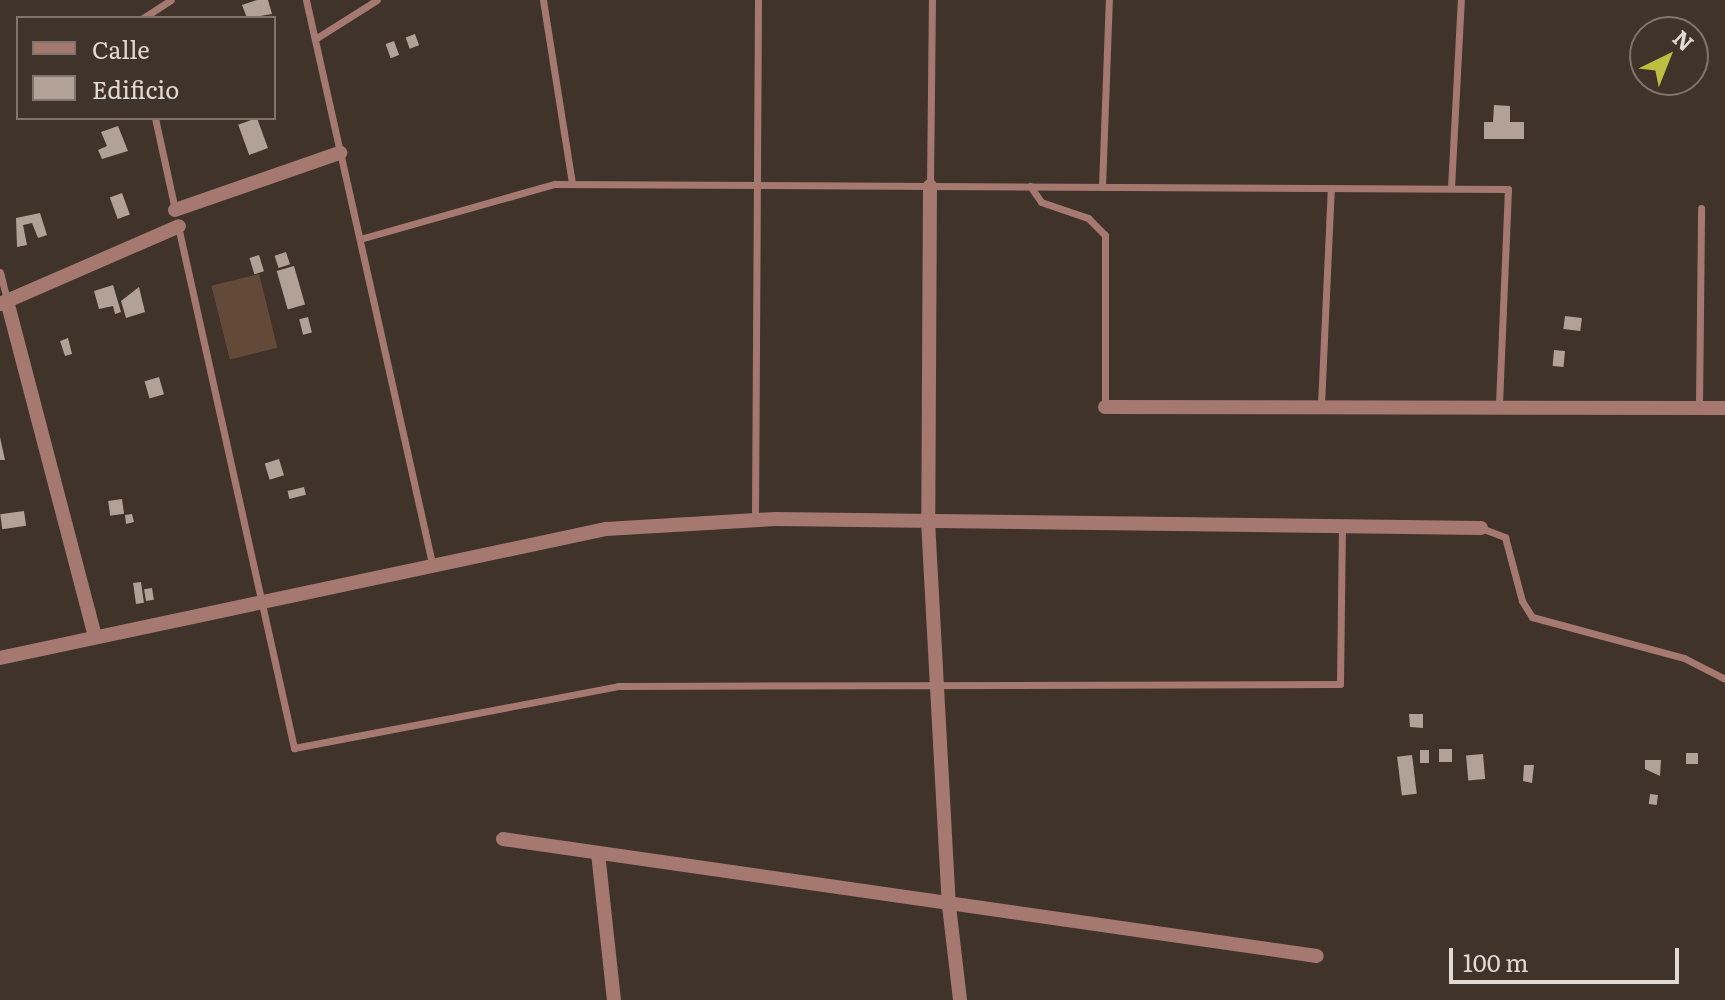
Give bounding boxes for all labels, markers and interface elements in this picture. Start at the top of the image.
legend [16,16,276,120]
north arrow [1629,16,1709,96]
text: N [1666,21,1702,58]
text: Calle [92,31,150,66]
text: Edificio [92,71,179,106]
scale bar [1453,932,1683,982]
text: 100 m [1463,944,1529,979]

